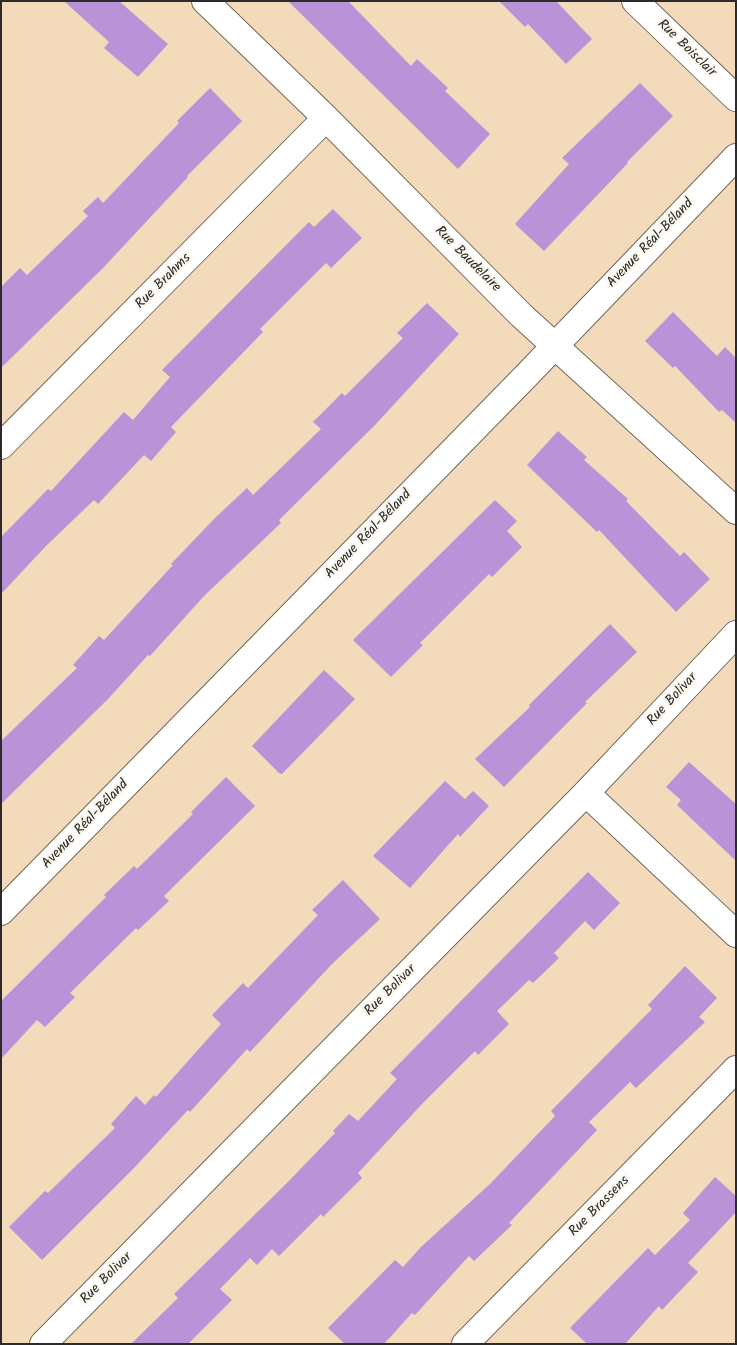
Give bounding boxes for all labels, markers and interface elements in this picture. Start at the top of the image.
street label: Rue Boisclair [653,17,719,81]
street label: Avenue Réal-Béland [604,196,698,292]
street label: Rue Baudelaire [430,223,504,297]
street label: Rue Brahms [133,251,195,313]
street label: Avenue Réal-Béland [322,487,416,583]
street label: Rue Bolivar [644,670,702,730]
street label: Avenue Réal-Béland [39,777,133,873]
street label: Rue Bolivar [362,962,420,1020]
street label: Rue Brassens [566,1173,634,1241]
street label: Rue Bolivar [78,1250,136,1308]

